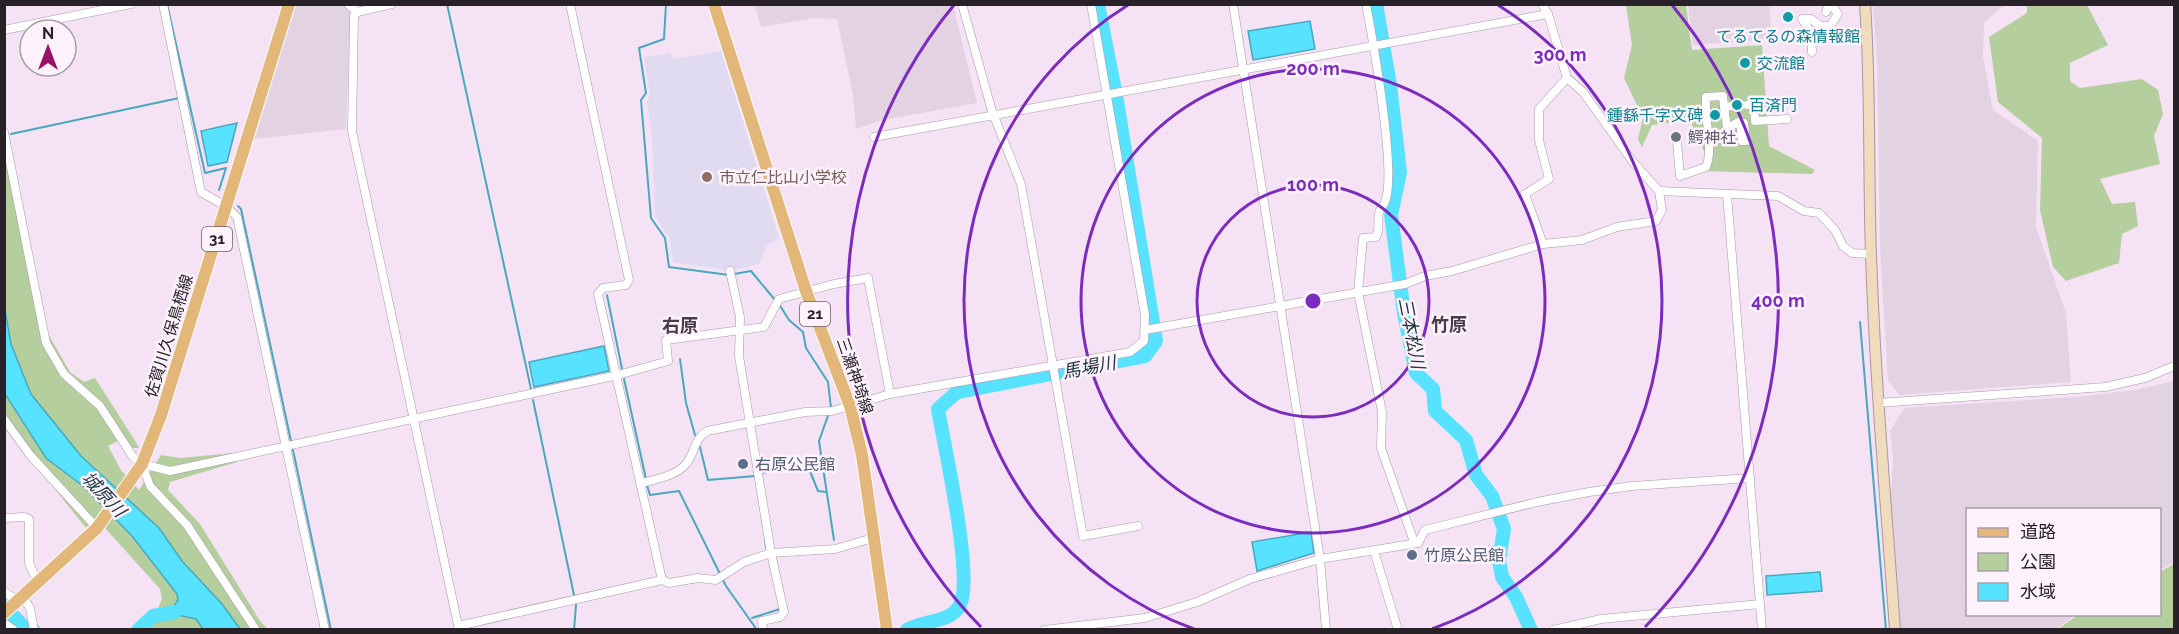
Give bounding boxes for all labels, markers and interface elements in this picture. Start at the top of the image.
marker: てるてるの森情報館 [1781,10,1795,24]
north arrow [18,18,78,78]
text: N [42,24,54,43]
place label: てるてるの森情報館 [1716,27,1860,46]
text: 300 m [1533,44,1587,65]
place label: 交流館 [1757,54,1805,73]
marker: 交流館 [1738,56,1752,70]
text: 200 m [1286,58,1340,79]
place label: 百済門 [1749,96,1797,115]
marker: 百済門 [1730,98,1744,112]
place label: 鍾繇千字文碑 [1607,106,1703,125]
marker: 鍾繇千字文碑 [1708,108,1722,122]
place label: 鰐神社 [1688,128,1736,147]
marker: 鰐神社 [1669,130,1683,144]
place label: 市立仁比山小学校 [719,168,847,187]
marker: 市立仁比山小学校 [700,170,714,184]
text: 100 m [1287,174,1339,195]
road number: 31 [202,227,232,251]
street label: 佐賀川久保鳥栖線 [141,272,197,400]
text: 400 m [1751,290,1805,311]
centre of rings [1303,291,1323,311]
water label: 三本松川 [1395,296,1430,372]
road number: 21 [800,302,830,326]
district label: 竹原 [1431,314,1467,335]
district label: 右原 [662,315,698,336]
street label: 三瀬神埼線 [833,335,877,417]
water label: 馬場川 [1060,351,1119,382]
place label: 右原公民館 [755,455,835,474]
marker: 右原公民館 [736,457,750,471]
water label: 城原川 [78,467,131,522]
legend [1966,508,2161,616]
text: 道路 [2020,521,2056,542]
place label: 竹原公民館 [1424,546,1504,565]
marker: 竹原公民館 [1405,548,1419,562]
text: 公園 [2020,551,2056,572]
text: 水域 [2020,581,2056,602]

